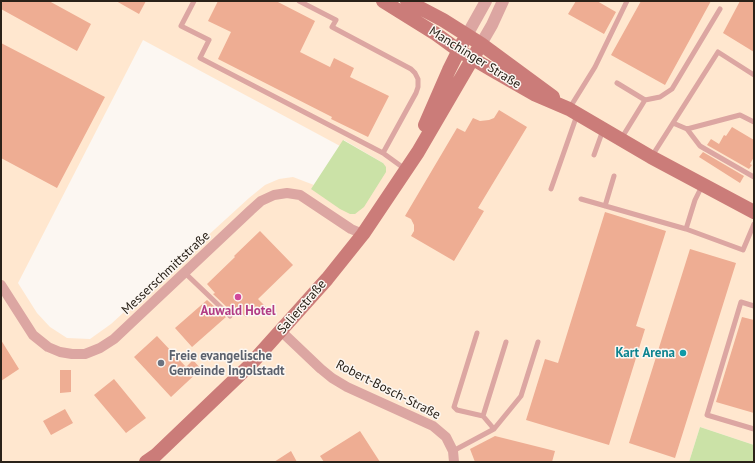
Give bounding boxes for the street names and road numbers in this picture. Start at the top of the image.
street label: Manchinger Straße [426,23,524,93]
street label: Messerschmittstraße [119,228,213,318]
street label: Salierstraße [274,277,330,337]
street label: Robert-Bosch-Straße [333,357,443,423]

